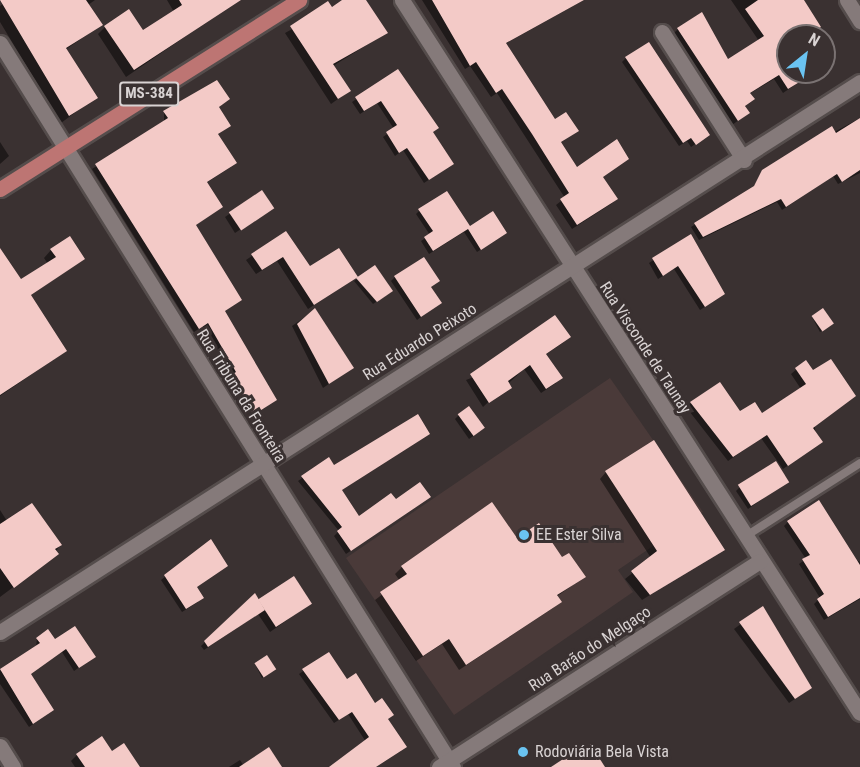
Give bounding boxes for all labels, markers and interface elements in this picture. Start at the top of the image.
north arrow [776,24,836,84]
text: N [805,29,823,50]
road number: MS-384 [119,82,179,106]
street label: Rua Visconde de Taunay [595,278,695,418]
street label: Rua Eduardo Peixoto [360,299,480,385]
street label: Rua Tribuna da Fronteira [192,326,290,466]
place label: EE Ester Silva [536,525,622,545]
marker: EE Ester Silva [517,528,531,542]
street label: Rua Barão do Melgaço [525,602,655,696]
place label: Rodoviária Bela Vista [535,742,669,762]
marker: Rodoviária Bela Vista [516,745,530,759]

